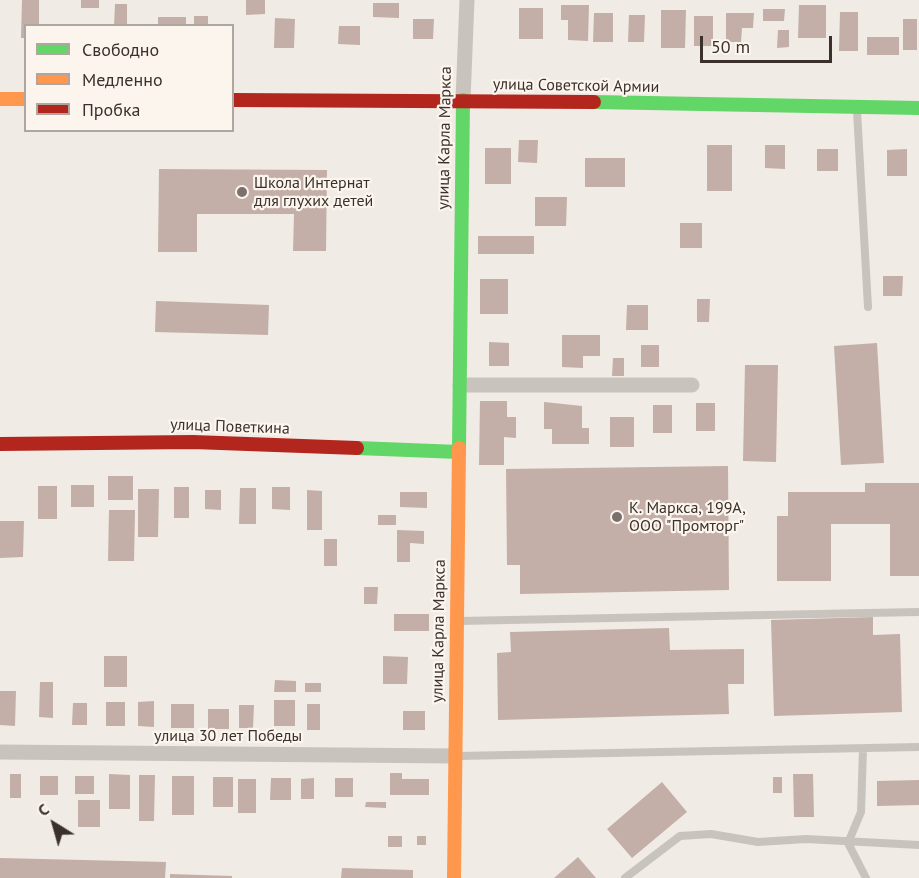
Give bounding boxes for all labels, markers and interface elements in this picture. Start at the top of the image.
legend [24,24,234,132]
scale bar [703,24,835,62]
text: 50 m [711,35,750,58]
text: Свободно [82,38,159,61]
street label: улица Карла Маркса [434,66,456,210]
text: Медленно [82,68,163,91]
street label: улица Советской Армии [493,75,659,97]
text: Пробка [82,98,140,121]
place label: Школа Интернат для глухих детей [254,173,373,211]
marker: Школа Интернат для глухих детей [235,185,249,199]
street label: улица Поветкина [170,415,290,439]
place label: К. Маркса, 199А, ООО "Промторг" [629,498,746,536]
marker: К. Маркса, 199А, ООО "Промторг" [610,510,624,524]
street label: улица Карла Маркса [428,559,450,703]
street label: улица 30 лет Победы [154,726,302,746]
north arrow [24,794,84,854]
text: С [34,799,53,820]

